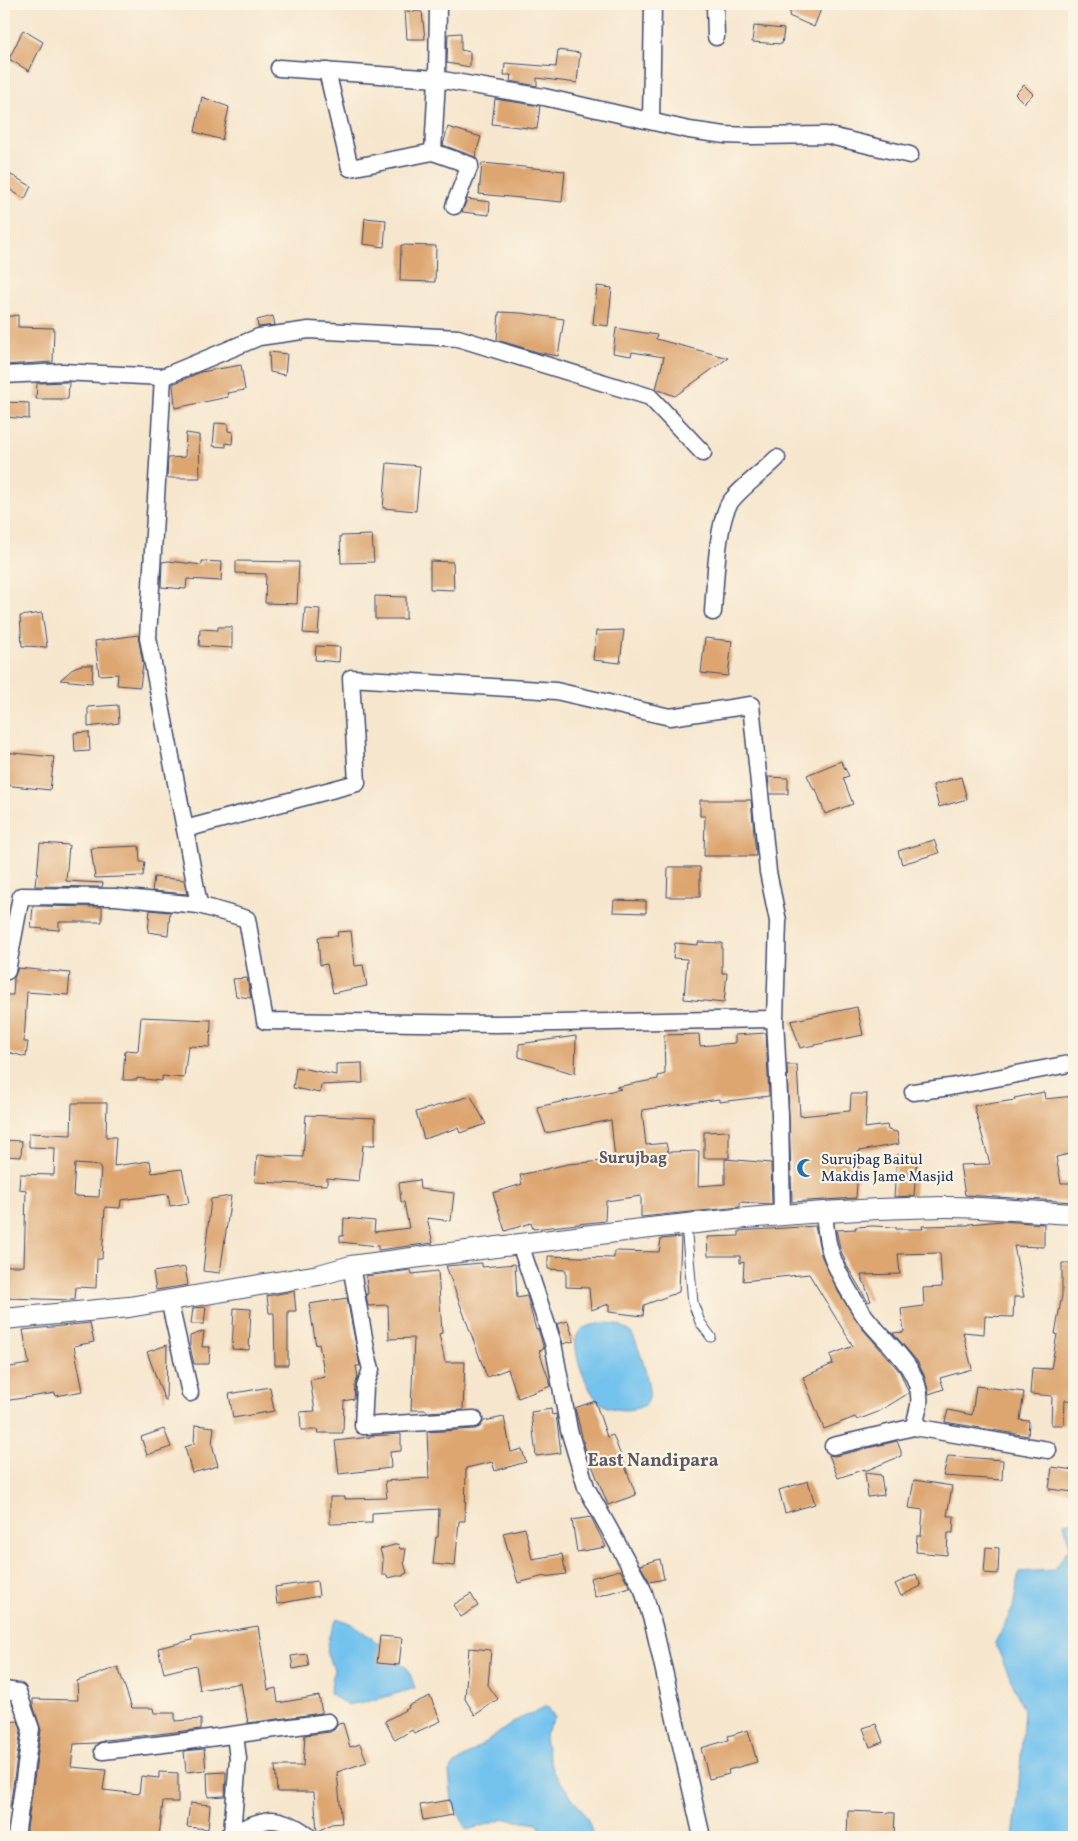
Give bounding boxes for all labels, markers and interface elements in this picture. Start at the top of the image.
district label: Surujbag [599,1148,667,1170]
place label: Surujbag Baitul Makdis Jame Masjid [821,1150,954,1188]
mosque icon: Surujbag Baitul Makdis Jame Masjid [795,1157,817,1179]
district label: East Nandipara [588,1449,719,1474]

